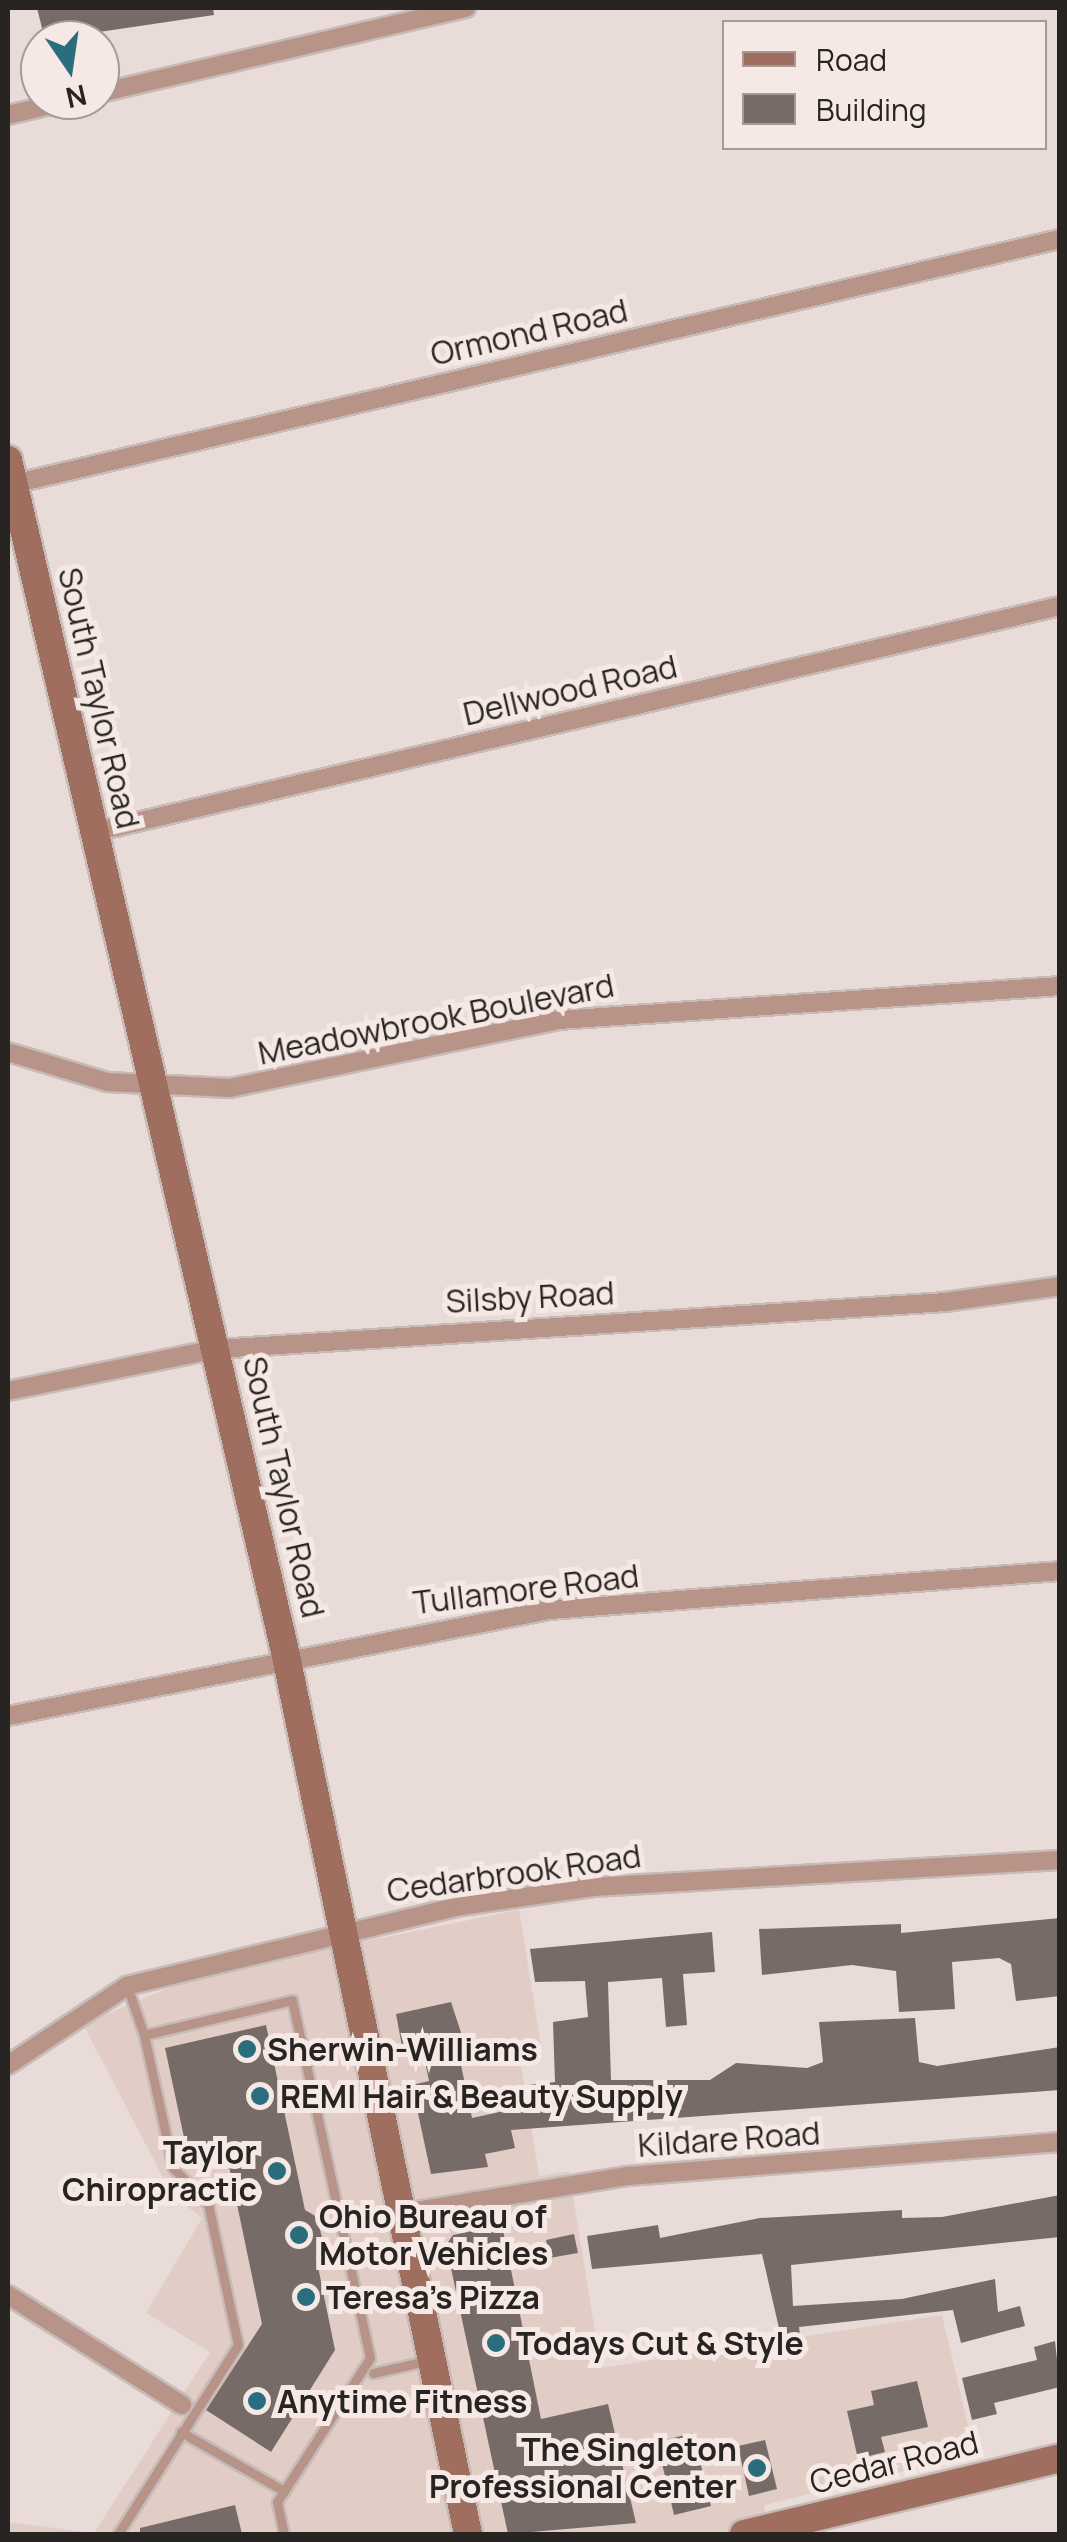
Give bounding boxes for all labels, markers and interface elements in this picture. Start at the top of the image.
north arrow [20,20,120,120]
legend [722,20,1047,150]
text: Road [816,39,887,80]
text: N [62,77,90,118]
text: Building [816,89,927,130]
street label: Ormond Road [427,291,631,373]
street label: South Taylor Road [50,564,148,832]
street label: Dellwood Road [459,647,681,733]
street label: Meadowbrook Boulevard [255,966,617,1072]
street label: Silsby Road [445,1273,615,1321]
street label: South Taylor Road [235,1353,333,1621]
street label: Tullamore Road [411,1556,641,1622]
street label: Cedarbrook Road [385,1836,643,1910]
place label: Sherwin-Williams [267,2030,538,2068]
marker: Sherwin-Williams [236,2038,258,2060]
place label: REMI Hair & Beauty Supply [280,2077,683,2115]
marker: REMI Hair & Beauty Supply [249,2085,271,2107]
street label: Kildare Road [636,2113,822,2165]
place label: Taylor Chiropractic [62,2134,257,2209]
marker: Taylor Chiropractic [266,2160,288,2182]
place label: Ohio Bureau of Motor Vehicles [319,2198,548,2273]
marker: Ohio Bureau of Motor Vehicles [288,2224,310,2246]
place label: Teresa's Pizza [326,2278,539,2316]
marker: Teresa's Pizza [295,2286,317,2308]
place label: Todays Cut & Style [516,2324,804,2362]
marker: Todays Cut & Style [485,2332,507,2354]
place label: Anytime Fitness [277,2382,527,2420]
marker: Anytime Fitness [246,2390,268,2412]
street label: Cedar Road [806,2423,982,2501]
place label: The Singleton Professional Center [429,2431,737,2506]
marker: The Singleton Professional Center [746,2457,768,2479]

